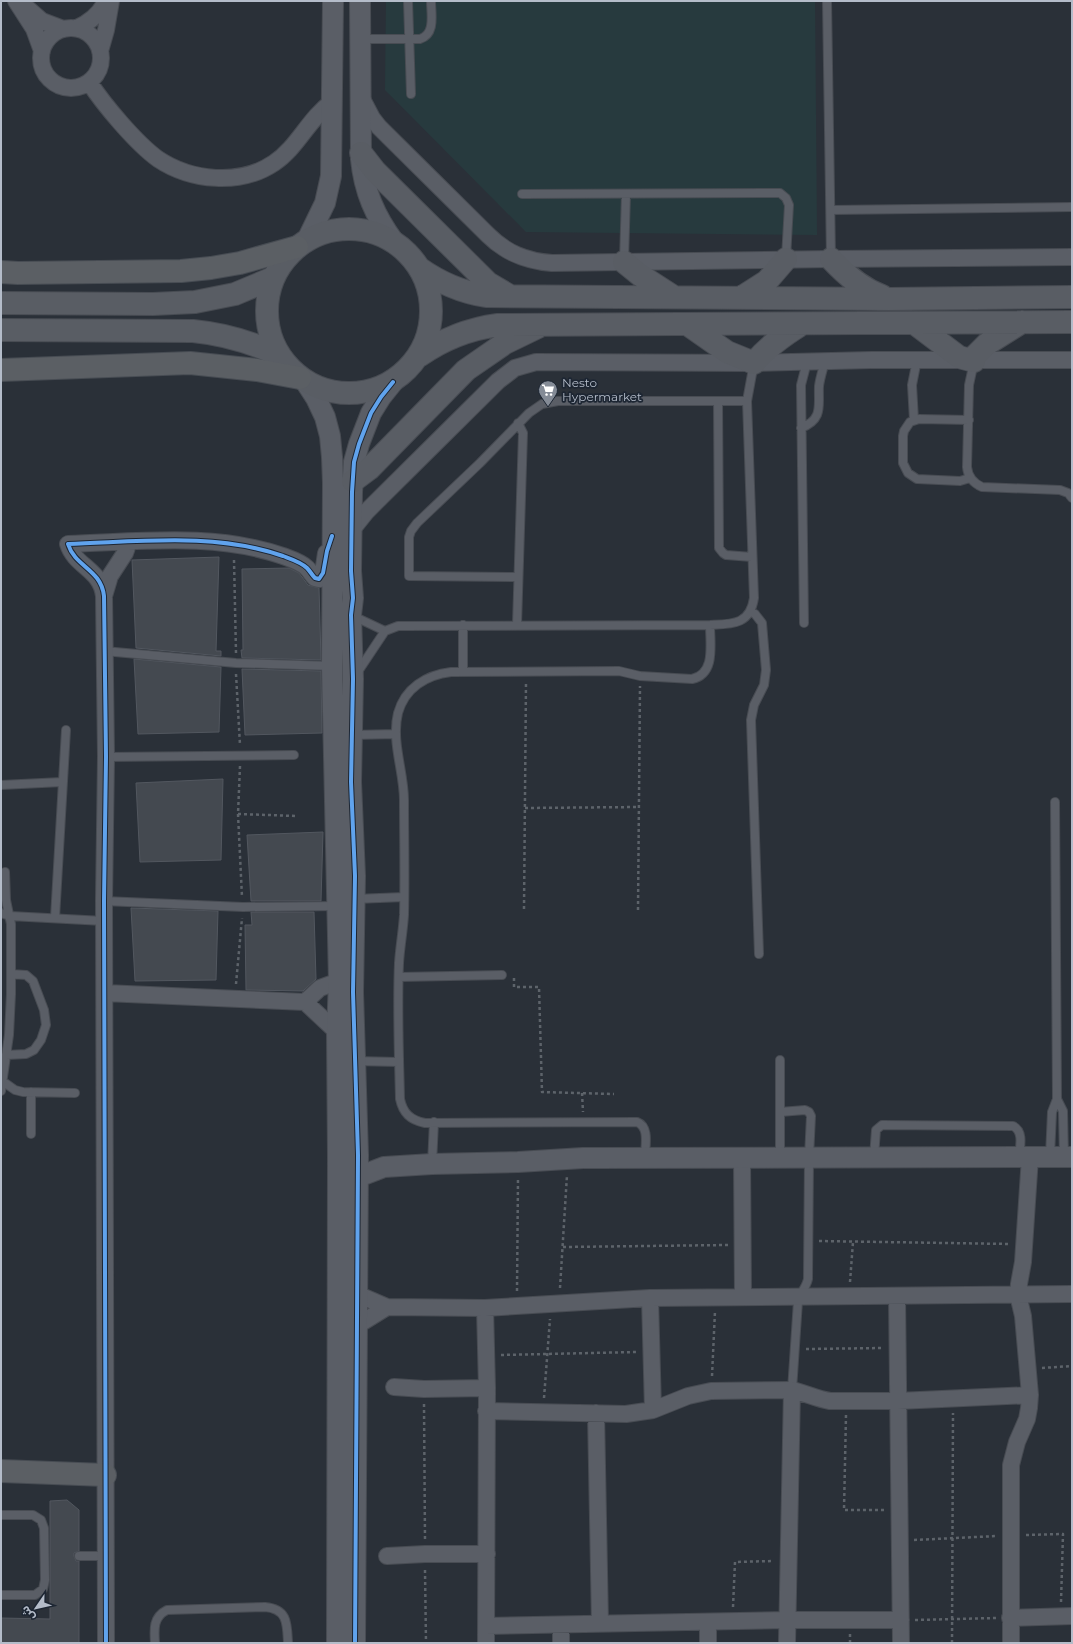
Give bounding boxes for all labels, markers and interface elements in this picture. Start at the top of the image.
place label: Nesto Hypermarket [562,375,642,404]
supermarket icon: Nesto Hypermarket [537,379,559,407]
north arrow [16,1588,56,1628]
text: ش [18,1603,38,1624]

